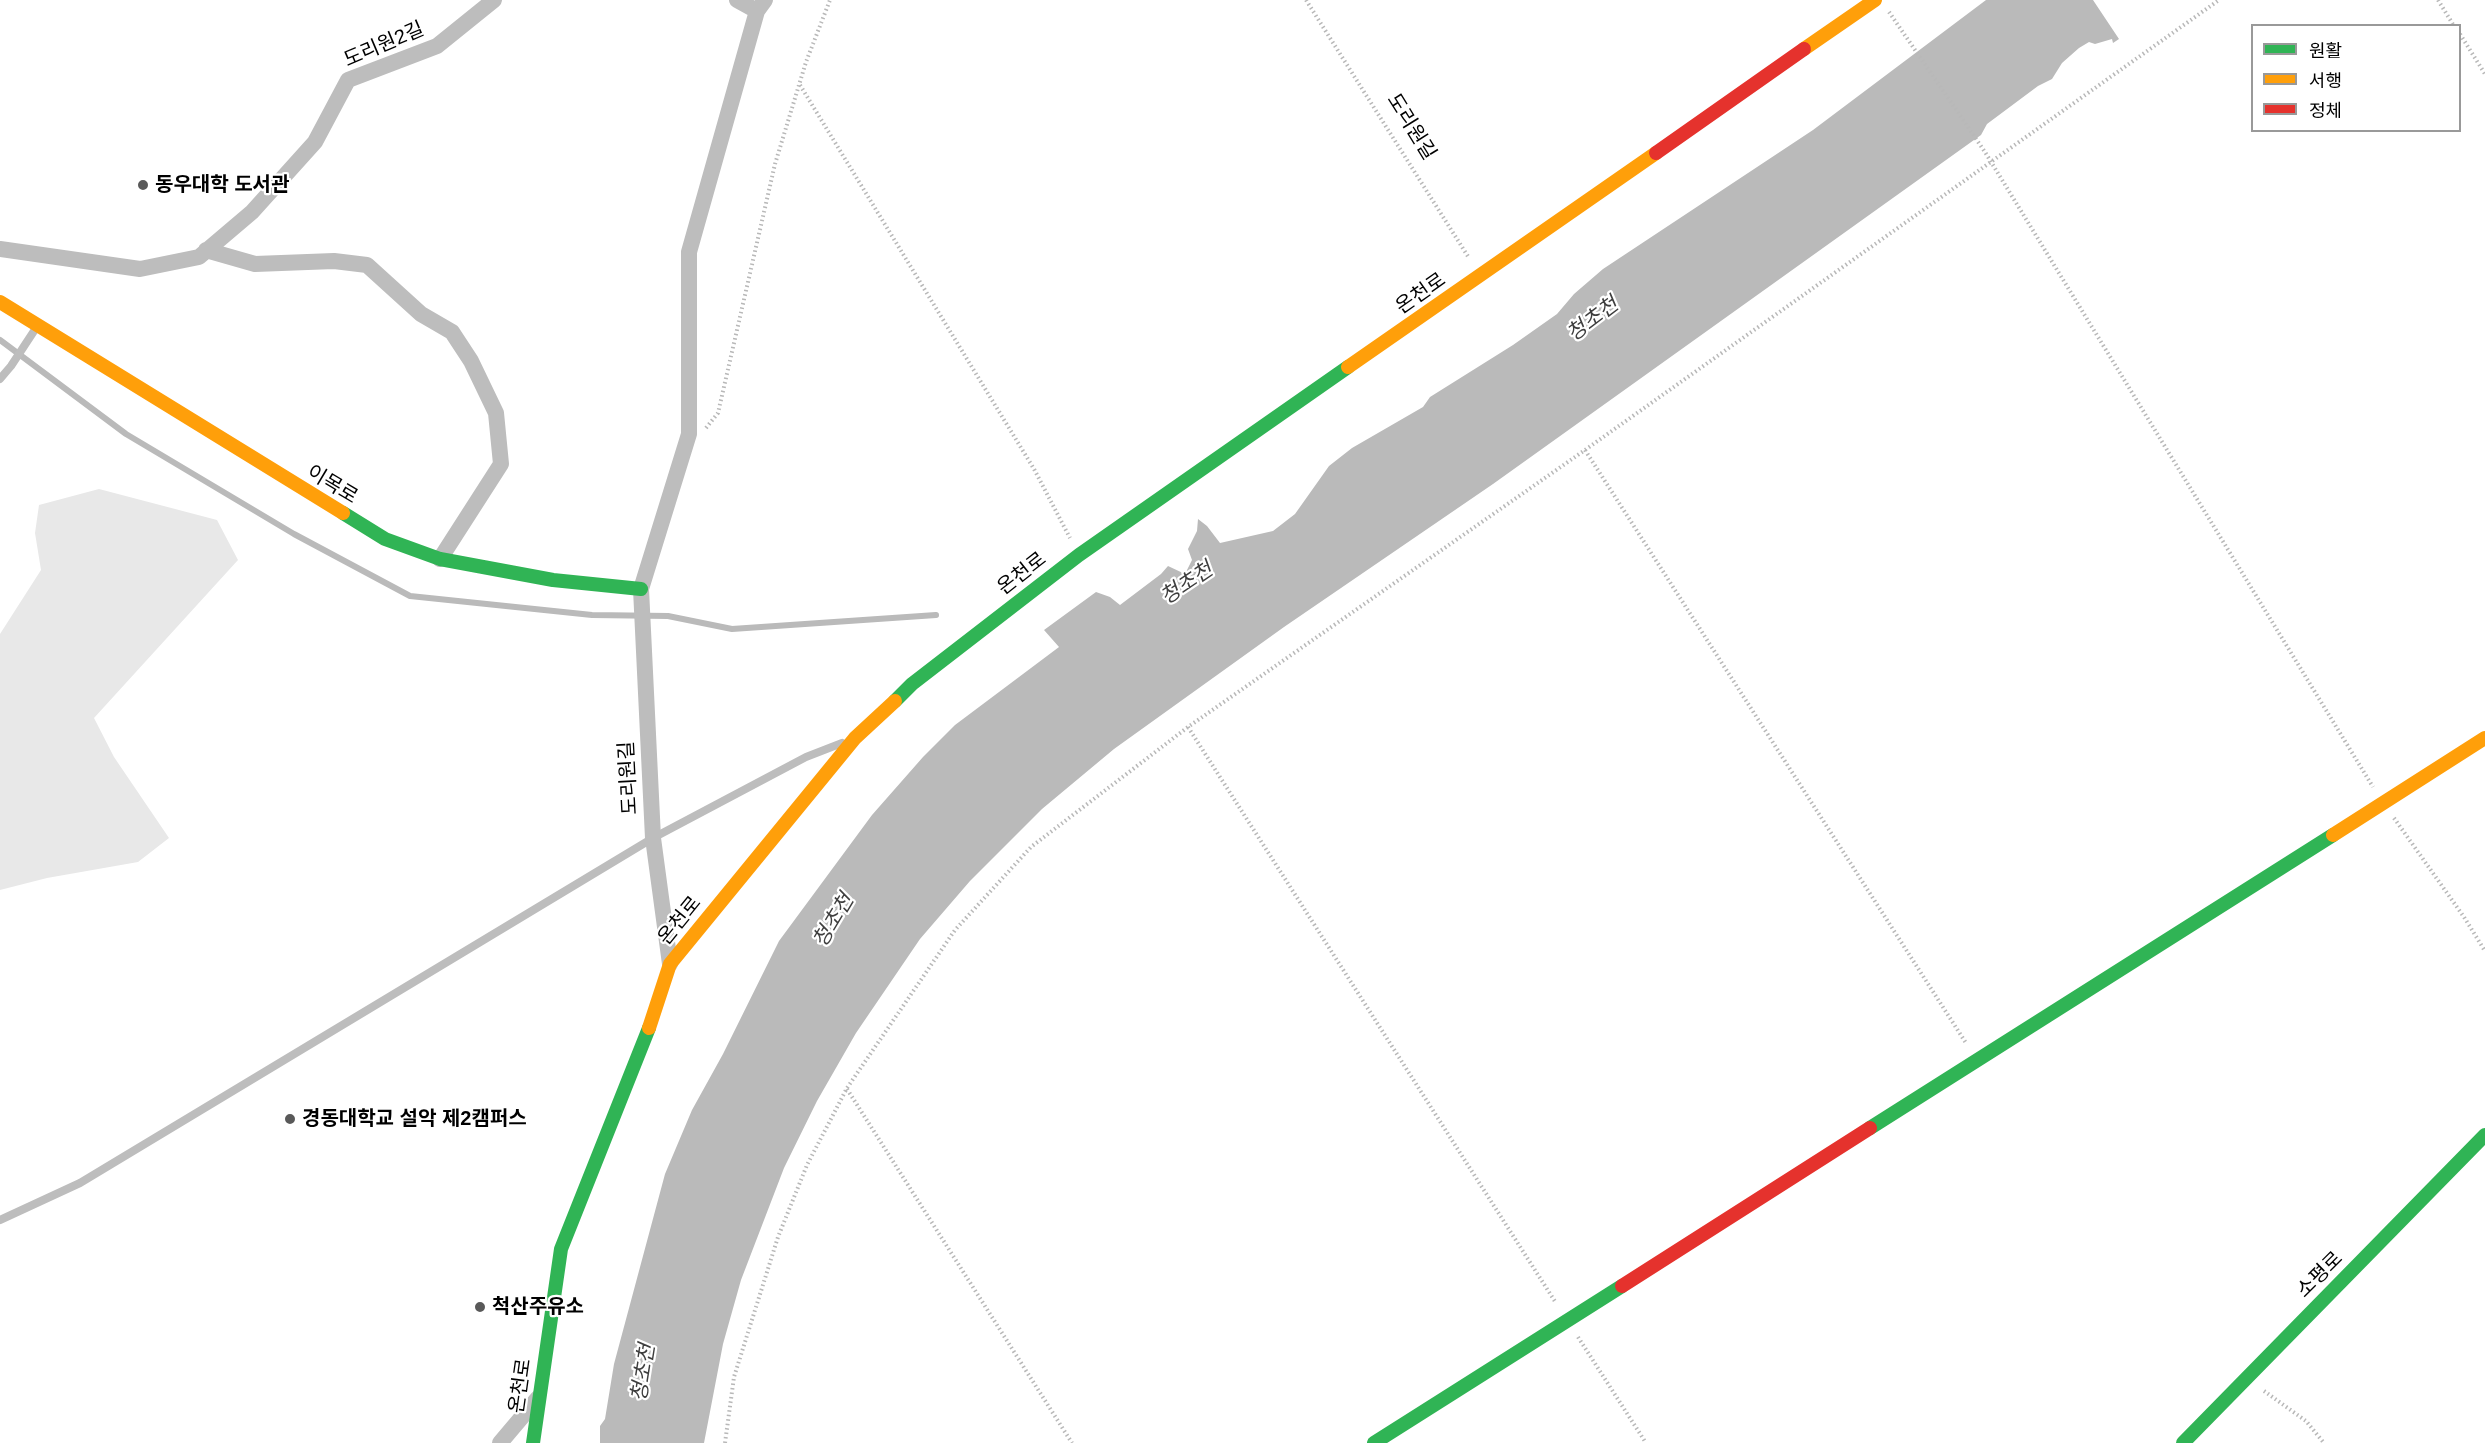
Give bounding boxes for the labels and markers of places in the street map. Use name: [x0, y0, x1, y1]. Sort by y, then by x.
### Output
place label: 동우대학 도서관: [155, 173, 289, 197]
marker: 동우대학 도서관: [136, 178, 150, 192]
place label: 경동대학교 설악 제2캠퍼스: [302, 1107, 527, 1131]
marker: 경동대학교 설악 제2캠퍼스: [283, 1112, 297, 1126]
place label: 척산주유소: [492, 1295, 584, 1319]
marker: 척산주유소: [473, 1300, 487, 1314]

